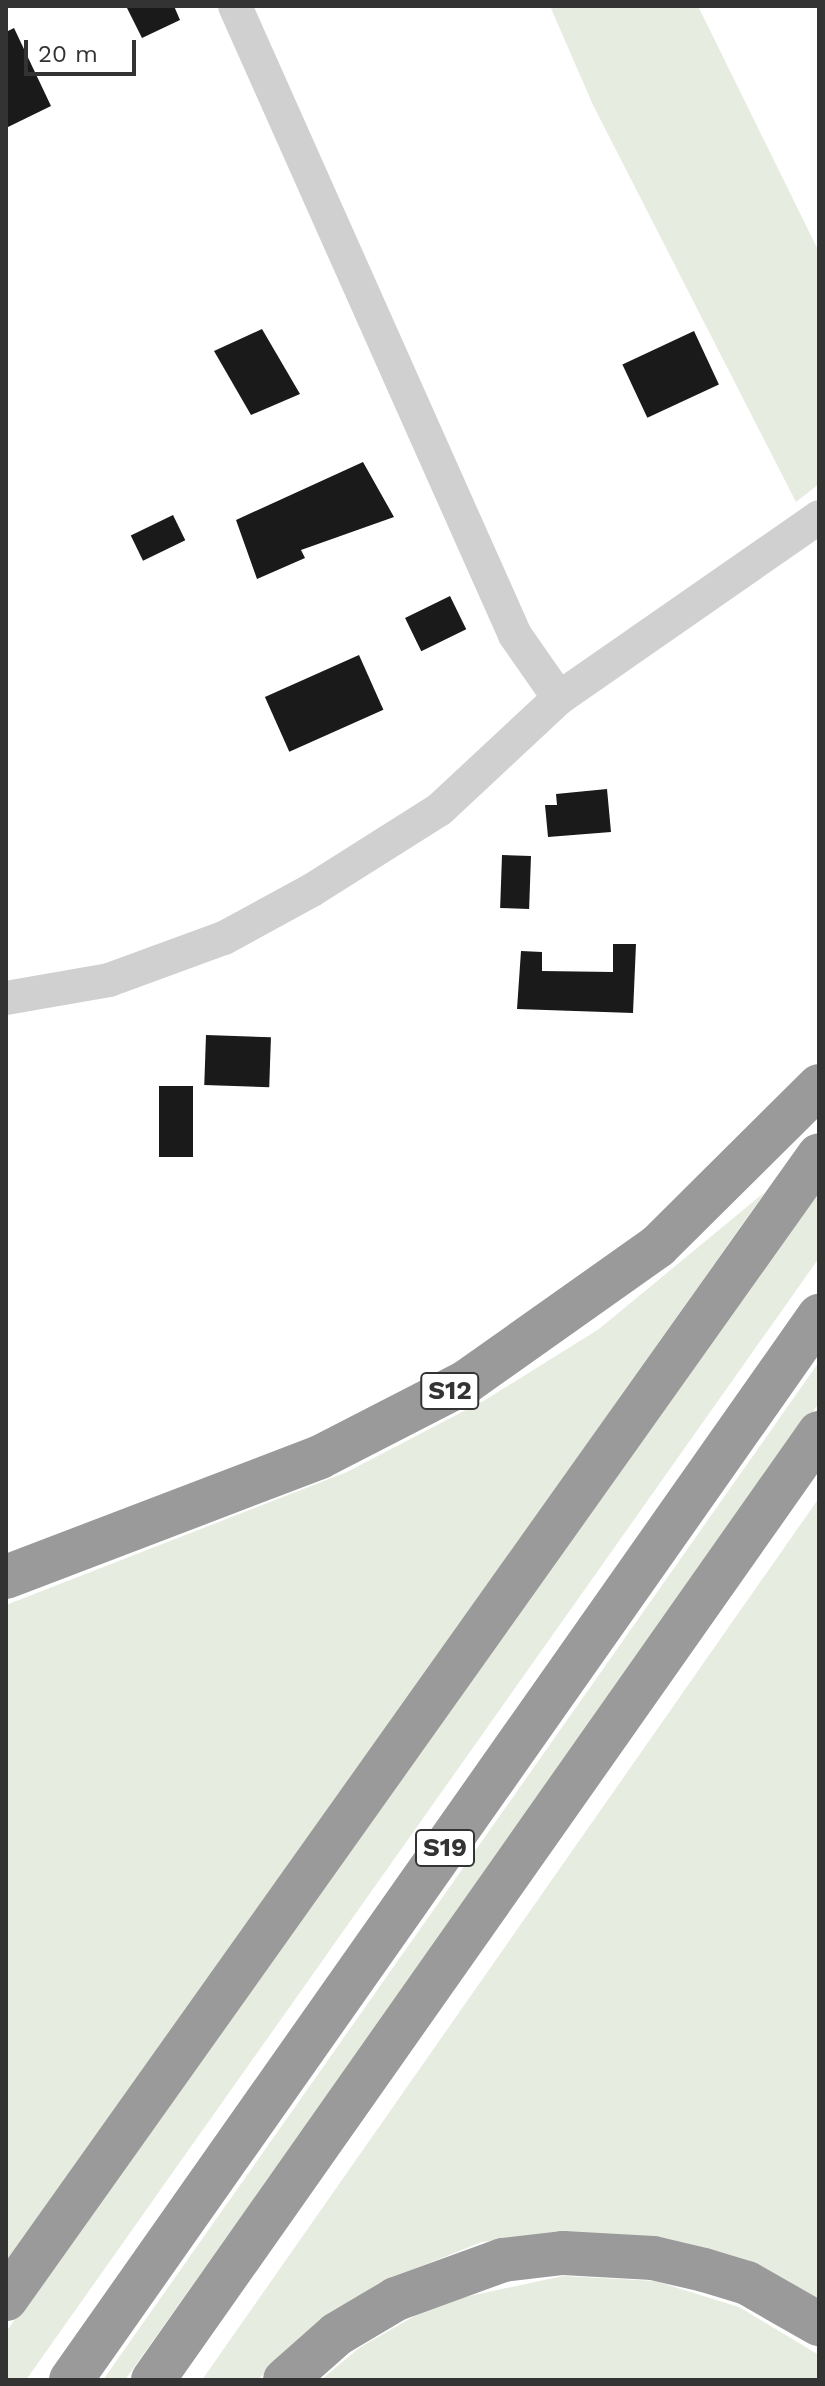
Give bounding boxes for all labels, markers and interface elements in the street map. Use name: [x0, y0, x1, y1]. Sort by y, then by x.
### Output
scale bar: [28, 24, 140, 74]
text: 20 m: [38, 40, 98, 68]
road number: S12: [420, 1369, 480, 1413]
road number: S19: [415, 1826, 475, 1870]

